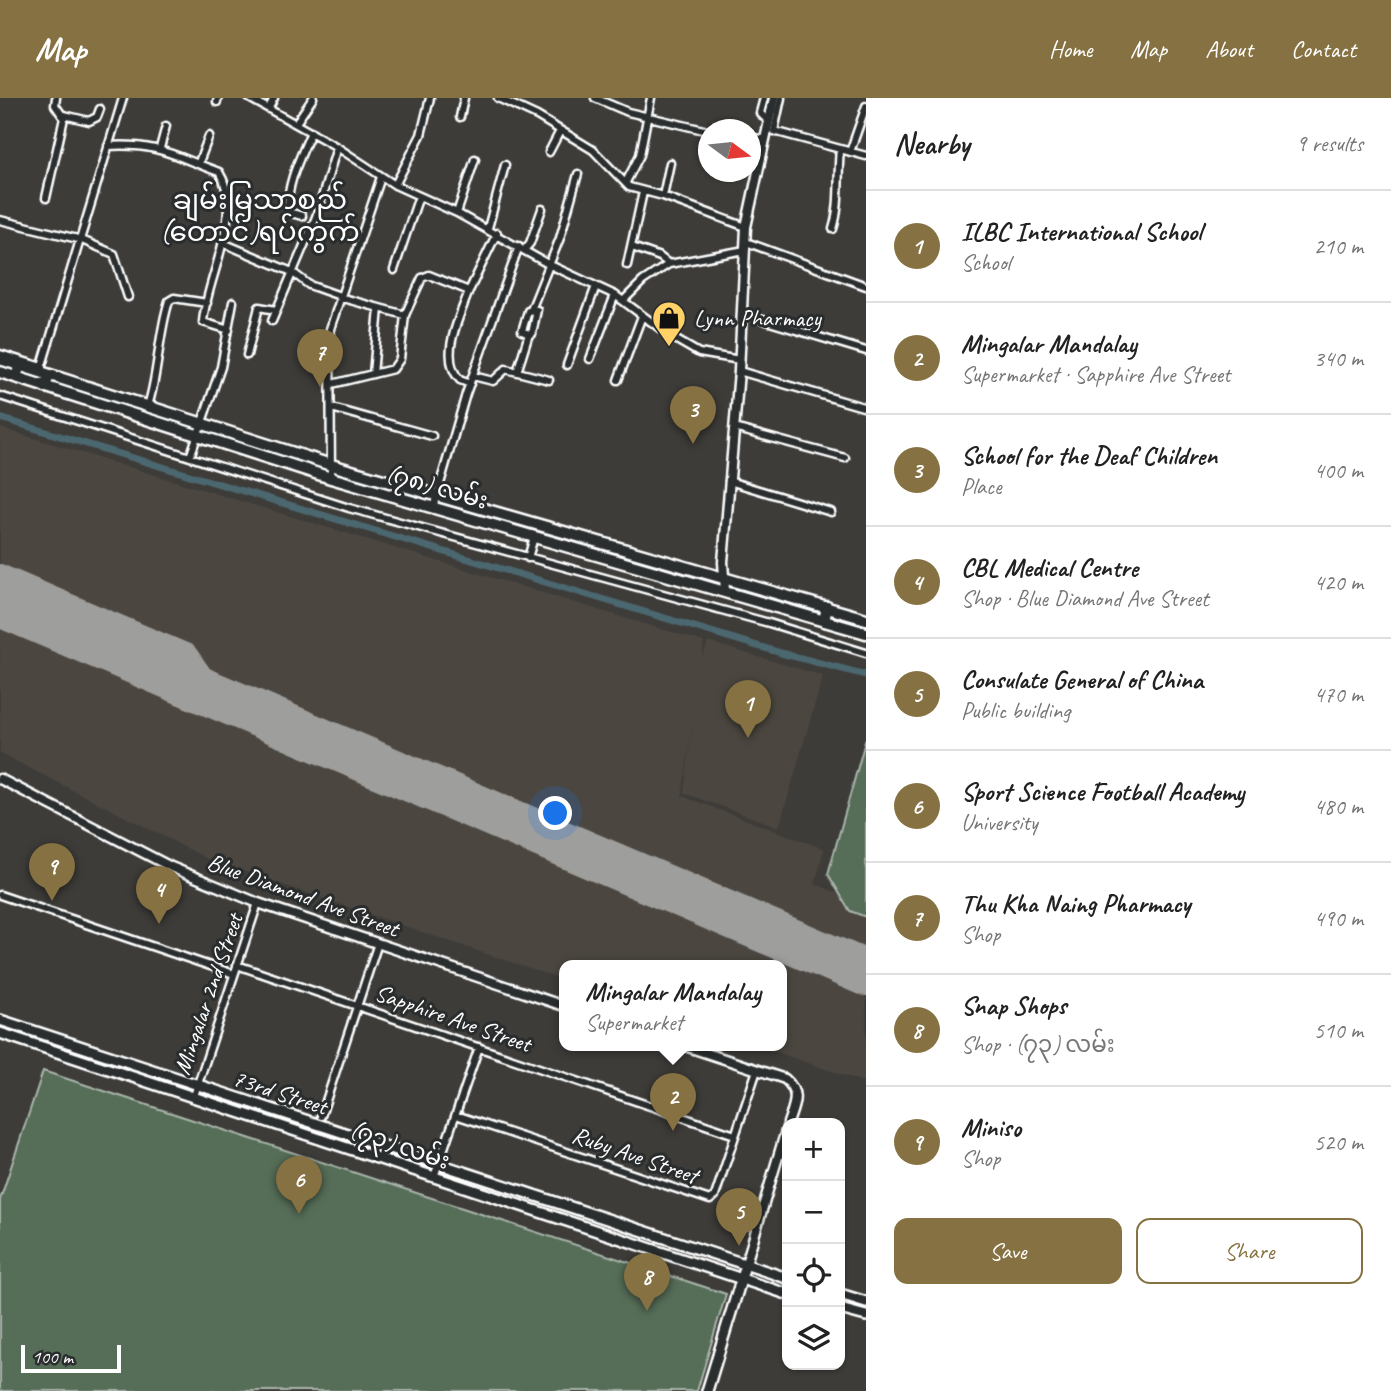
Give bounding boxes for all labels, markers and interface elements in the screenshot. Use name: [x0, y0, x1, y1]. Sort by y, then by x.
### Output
text: Map: [35, 28, 86, 70]
text: Home: [1049, 34, 1092, 64]
text: Map: [1130, 34, 1167, 64]
text: About: [1205, 34, 1253, 64]
text: Contact: [1291, 34, 1356, 64]
north arrow: [698, 119, 761, 182]
text: Nearby: [894, 125, 970, 163]
text: 9 results: [1296, 129, 1363, 158]
district label: ချမ်းမြသာစည် (တောင်)ရပ်ကွက်: [160, 181, 360, 254]
text: ILBC International School: [961, 215, 1202, 248]
text: 1: [912, 232, 922, 261]
text: 210 m: [1314, 232, 1363, 261]
text: School: [961, 248, 1010, 277]
shop icon: Lynn Pharmacy: [650, 299, 688, 348]
place label: Lynn Pharmacy: [694, 303, 823, 333]
text: Mingalar Mandalay: [961, 327, 1137, 360]
pin: 7: [297, 329, 343, 387]
text: 2: [912, 344, 922, 373]
text: 340 m: [1314, 344, 1363, 373]
text: Supermarket · Sapphire Ave Street: [961, 360, 1230, 389]
pin: 3: [670, 386, 716, 444]
text: School for the Deaf Children: [961, 439, 1217, 472]
text: 3: [912, 456, 922, 485]
text: 400 m: [1314, 456, 1363, 485]
street label: (၇၈) လမ်း: [382, 457, 492, 520]
text: Place: [961, 472, 1001, 501]
text: CBL Medical Centre: [961, 551, 1138, 584]
text: 4: [912, 568, 922, 597]
text: 420 m: [1314, 568, 1363, 597]
text: Shop · Blue Diamond Ave Street: [961, 584, 1209, 613]
text: Consulate General of China: [961, 663, 1203, 696]
pin: 1: [725, 680, 771, 738]
text: 5: [912, 680, 922, 709]
text: 470 m: [1314, 680, 1363, 709]
text: Public building: [961, 696, 1070, 725]
text: Sport Science Football Academy: [961, 775, 1244, 808]
text: 6: [912, 792, 922, 821]
text: 480 m: [1314, 792, 1363, 821]
your location: [538, 796, 572, 830]
text: University: [961, 808, 1038, 837]
pin: 9: [29, 843, 75, 901]
street label: Blue Diamond Ave Street: [203, 846, 405, 944]
pin: 4: [136, 866, 182, 924]
text: Thu Kha Naing Pharmacy: [961, 887, 1190, 920]
text: 7: [912, 904, 922, 933]
text: 490 m: [1314, 904, 1363, 933]
street label: Mingalar 2nd Street: [166, 908, 250, 1078]
text: Shop: [961, 920, 1000, 949]
popup: [559, 960, 787, 1051]
text: Mingalar Mandalay: [585, 975, 761, 1008]
street label: Sapphire Ave Street: [371, 977, 537, 1059]
text: Snap Shops: [961, 989, 1066, 1022]
text: Supermarket: [585, 1008, 683, 1037]
text: 8: [912, 1016, 922, 1045]
text: 510 m: [1314, 1016, 1363, 1045]
text: Shop · (၇၃) လမ်း: [961, 1030, 1115, 1059]
street label: 73rd Street: [229, 1063, 333, 1122]
pin: 2: [650, 1073, 696, 1131]
text: Miniso: [961, 1111, 1021, 1144]
street label: (၇၃) လမ်း: [345, 1113, 454, 1180]
map controls: [782, 1118, 845, 1370]
button: +: [782, 1118, 845, 1181]
street label: Ruby Ave Street: [568, 1119, 705, 1192]
text: 9: [912, 1128, 922, 1157]
text: 520 m: [1314, 1128, 1363, 1157]
text: Shop: [961, 1144, 1000, 1173]
pin: 6: [276, 1156, 322, 1214]
button: −: [782, 1181, 845, 1244]
pin: 5: [716, 1188, 762, 1246]
button: Save: [894, 1218, 1122, 1284]
button: Share: [1136, 1218, 1363, 1284]
button: locate: [782, 1244, 845, 1307]
pin: 8: [624, 1253, 670, 1311]
button: layers: [782, 1307, 845, 1370]
scale bar: [21, 1342, 121, 1374]
text: 100 m: [32, 1345, 73, 1369]

